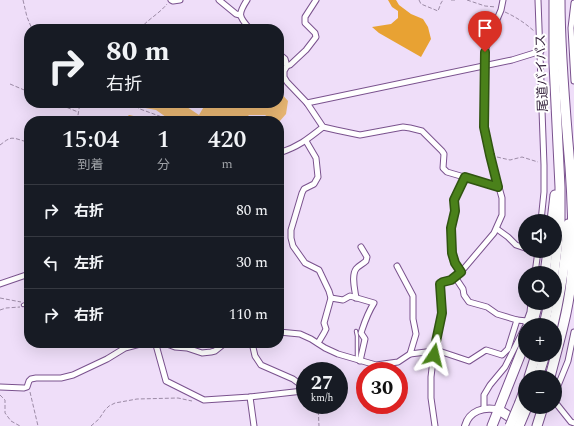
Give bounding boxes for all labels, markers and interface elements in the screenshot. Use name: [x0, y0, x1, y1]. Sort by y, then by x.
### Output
pin: [468, 11, 502, 52]
icon: arrive: [474, 17, 496, 39]
text: 80 m: [106, 30, 170, 73]
street label: 尾道バイパス: [531, 34, 553, 112]
icon: right: [40, 40, 92, 92]
text: 右折: [106, 71, 142, 98]
text: 15:04: [62, 122, 119, 158]
text: 1: [157, 122, 170, 158]
text: 420: [208, 122, 246, 158]
text: m: [221, 154, 233, 174]
text: 到着: [78, 155, 104, 175]
text: 分: [157, 155, 170, 175]
text: 80 m: [236, 199, 268, 222]
icon: right: [40, 200, 62, 222]
text: 右折: [74, 200, 104, 223]
map controls: [518, 214, 562, 414]
button: sound: [518, 214, 562, 258]
text: 30 m: [236, 251, 268, 274]
icon: left: [40, 252, 62, 274]
text: 左折: [74, 252, 104, 275]
button: search: [518, 266, 562, 310]
text: 110 m: [229, 303, 268, 326]
icon: right: [40, 304, 62, 326]
text: 右折: [74, 304, 104, 327]
button: +: [518, 318, 562, 362]
position arrow: [413, 334, 455, 376]
speed limit sign: 30: [356, 362, 408, 414]
text: 27: [311, 368, 333, 398]
button: −: [518, 370, 562, 414]
text: km/h: [311, 390, 333, 406]

